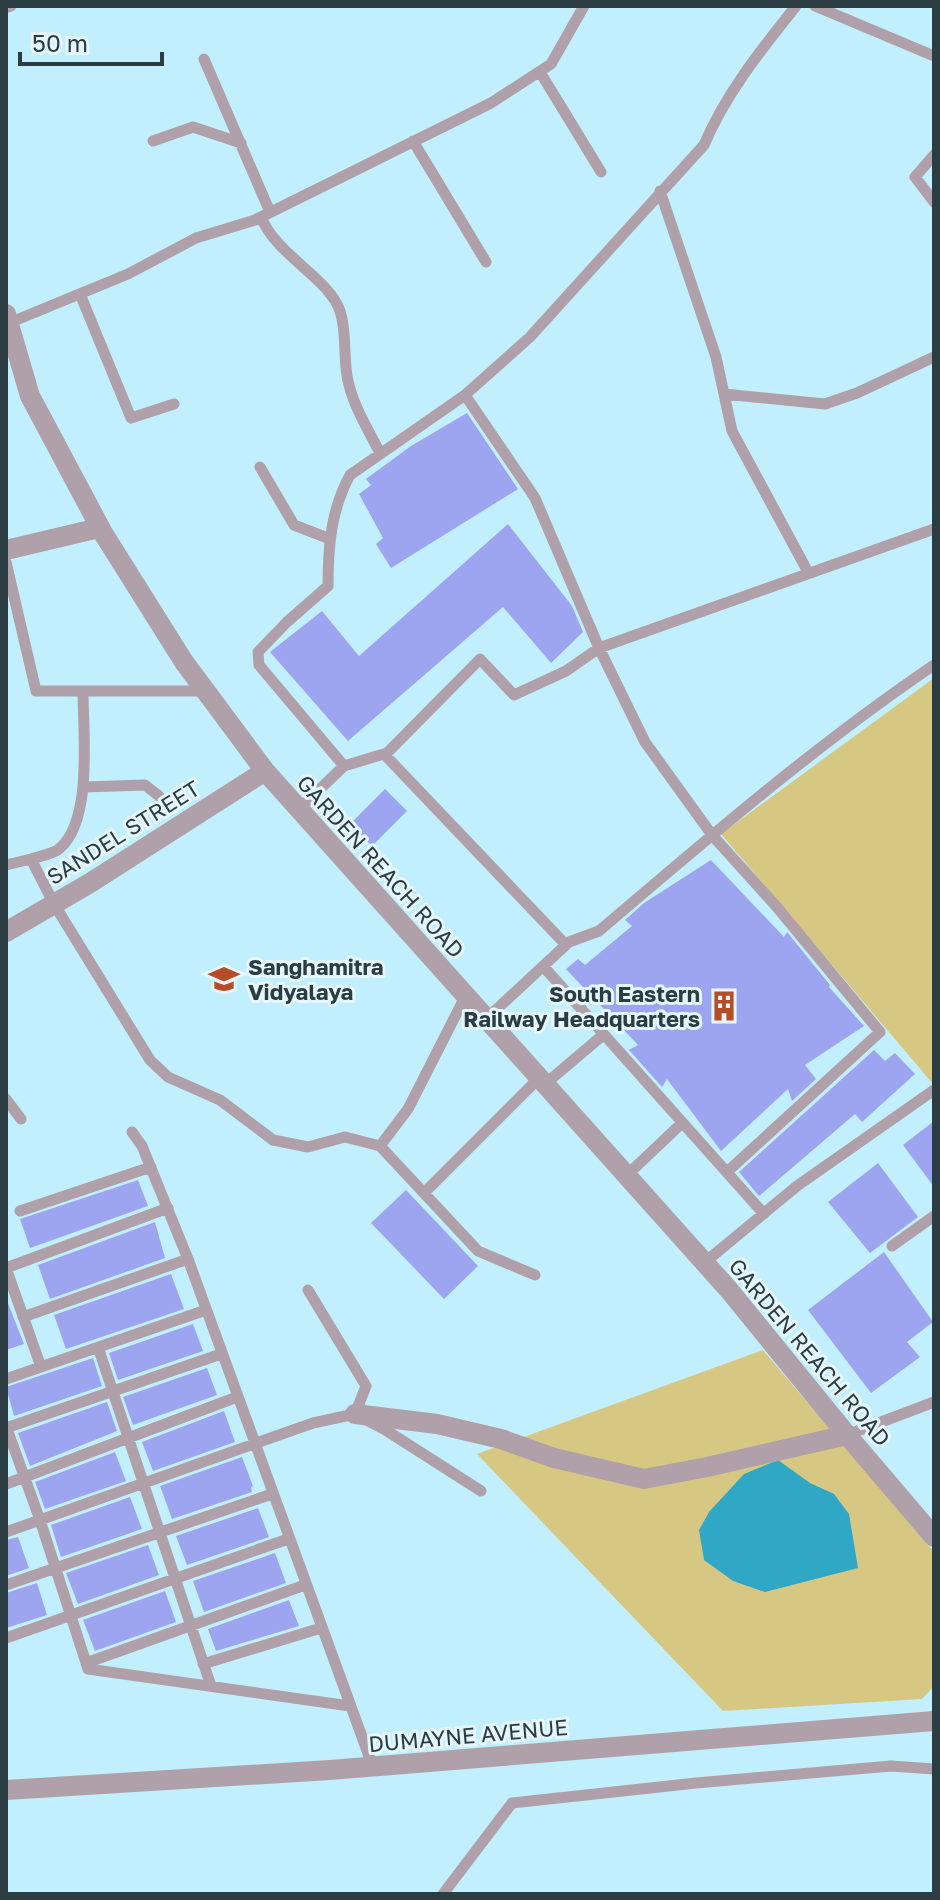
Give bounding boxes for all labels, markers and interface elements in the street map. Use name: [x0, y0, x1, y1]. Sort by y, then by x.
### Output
scale bar: [20, 16, 162, 66]
text: 50 m: [32, 28, 88, 57]
street label: GARDEN REACH ROAD: [292, 769, 470, 963]
street label: SANDEL STREET: [41, 774, 205, 890]
place label: Sanghamitra Vidyalaya: [248, 953, 384, 1005]
school or university icon: Sanghamitra Vidyalaya: [207, 962, 241, 996]
place label: South Eastern Railway Headquarters: [463, 980, 700, 1032]
building icon: South Eastern Railway Headquarters: [707, 989, 741, 1023]
street label: GARDEN REACH ROAD: [724, 1253, 896, 1451]
street label: DUMAYNE AVENUE: [367, 1713, 569, 1757]

